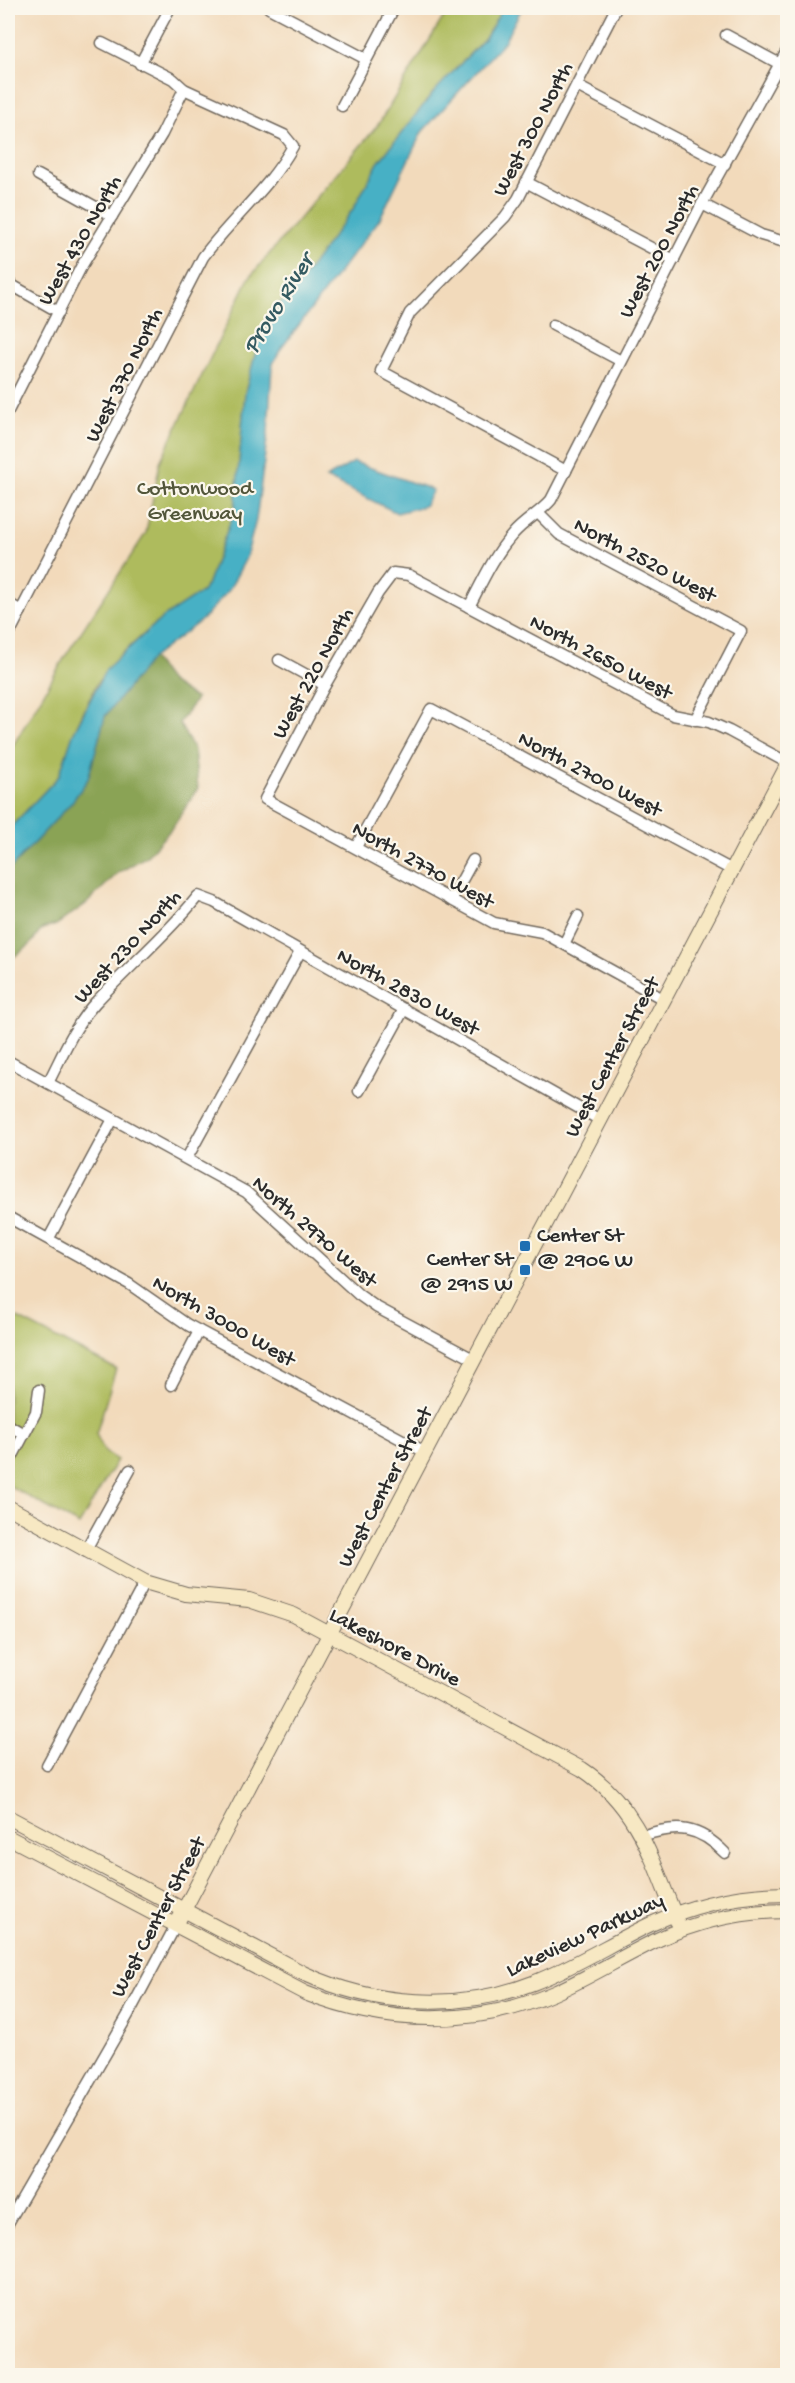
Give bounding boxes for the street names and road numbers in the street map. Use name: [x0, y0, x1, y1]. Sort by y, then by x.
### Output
street label: West 300 North: [488, 58, 581, 201]
street label: West 430 North: [34, 171, 129, 311]
street label: West 200 North: [614, 180, 707, 323]
street label: West 370 North: [81, 304, 171, 447]
street label: North 2520 West: [568, 513, 722, 611]
street label: West 220 North: [268, 604, 361, 744]
street label: North 2650 West: [524, 610, 678, 708]
street label: North 2700 West: [513, 727, 667, 825]
street label: North 2770 West: [347, 817, 499, 917]
street label: West 230 North: [69, 885, 189, 1010]
street label: North 2830 West: [331, 944, 485, 1044]
street label: West Center Street: [560, 971, 668, 1143]
street label: North 2970 West: [245, 1171, 383, 1296]
street label: North 3000 West: [147, 1271, 301, 1375]
street label: West Center Street: [333, 1401, 441, 1573]
street label: Lakeshore Drive: [324, 1603, 465, 1694]
street label: West Center Street: [106, 1831, 214, 2003]
street label: Lakeview Parkway: [502, 1889, 669, 1985]

